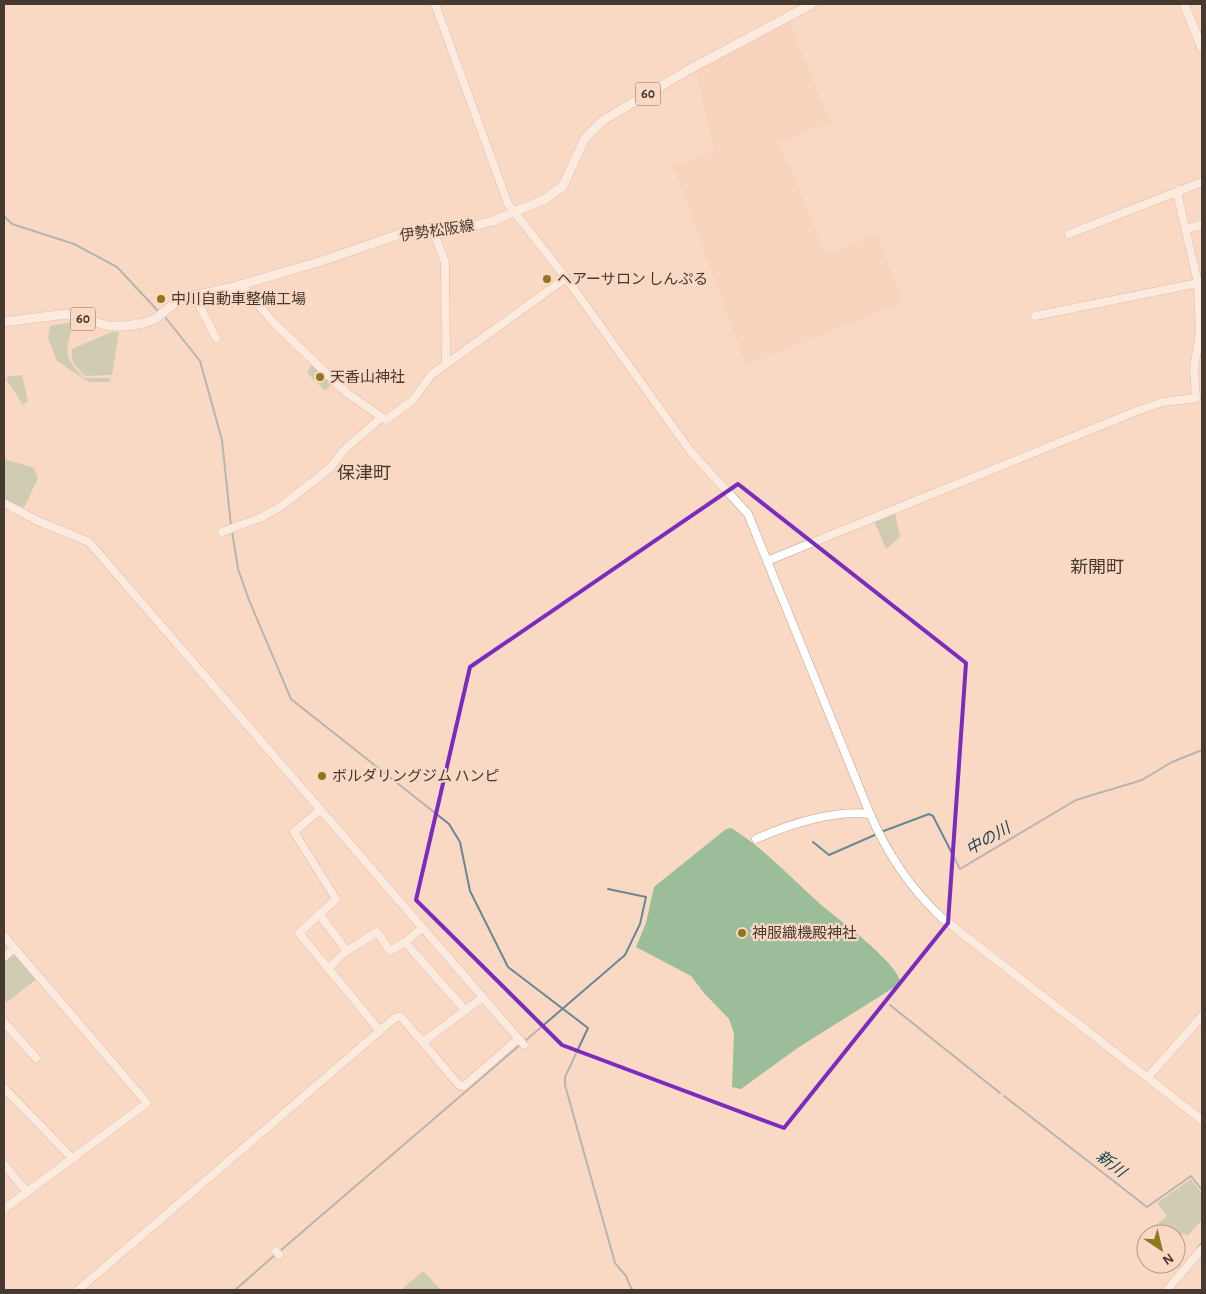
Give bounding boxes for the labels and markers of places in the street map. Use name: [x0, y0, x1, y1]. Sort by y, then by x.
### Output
place label: ヘアーサロン しんぷる: [557, 271, 708, 287]
marker: ヘアーサロン しんぷる: [541, 273, 553, 285]
place label: 中川自動車整備工場: [171, 291, 306, 307]
marker: 中川自動車整備工場: [155, 293, 167, 305]
place label: 天香山神社: [330, 369, 405, 385]
marker: 天香山神社: [314, 371, 326, 383]
place label: ボルダリングジム ハンピ: [332, 768, 499, 784]
marker: ボルダリングジム ハンピ: [316, 770, 328, 782]
place label: 神服織機殿神社: [752, 924, 857, 941]
marker: 神服織機殿神社: [736, 927, 748, 939]

